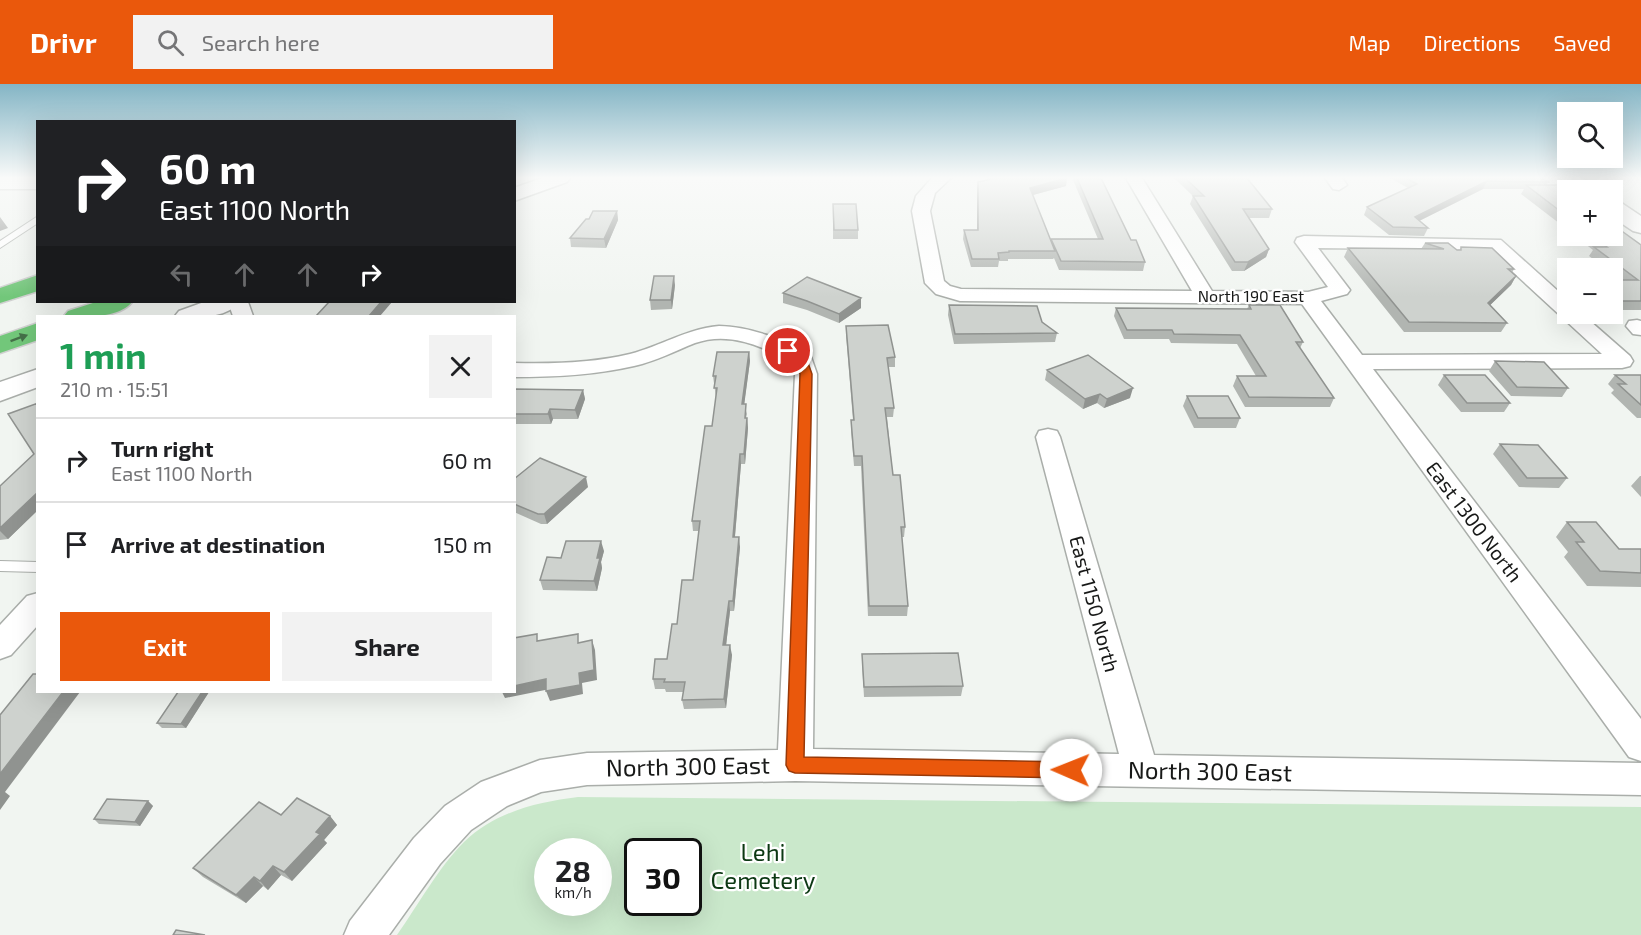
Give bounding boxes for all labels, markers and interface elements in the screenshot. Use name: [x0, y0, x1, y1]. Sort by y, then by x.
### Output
search box: [133, 15, 553, 69]
text: Drivr: [30, 25, 97, 59]
icon: search: [154, 26, 187, 59]
text: Search here: [202, 29, 320, 55]
text: Map: [1348, 30, 1391, 55]
text: Directions: [1424, 30, 1520, 55]
text: Saved: [1553, 30, 1611, 55]
map controls: [1557, 102, 1623, 324]
button: search: [1557, 102, 1623, 168]
text: 60 m: [159, 142, 256, 192]
icon: right: [60, 144, 138, 222]
button: +: [1557, 180, 1623, 246]
text: East 1100 North: [159, 193, 350, 225]
icon: left: [165, 258, 198, 291]
icon: ahead: [228, 258, 261, 291]
icon: ahead: [291, 258, 324, 291]
icon: right: [354, 258, 387, 291]
button: −: [1557, 258, 1623, 324]
street label: North 190 East: [1198, 286, 1304, 305]
pin: [762, 325, 813, 376]
one-way arrow: [10, 333, 28, 342]
text: 1 min: [60, 333, 147, 376]
icon: arrive: [771, 334, 804, 367]
button: close: [429, 335, 492, 398]
text: 210 m · 15:51: [60, 377, 169, 401]
text: Turn right: [111, 435, 213, 461]
icon: right: [60, 444, 93, 477]
text: 60 m: [442, 447, 492, 473]
street label: East 1300 North: [1422, 456, 1528, 586]
text: East 1100 North: [111, 461, 253, 485]
icon: arrive: [60, 528, 93, 561]
text: Arrive at destination: [111, 531, 325, 557]
text: 150 m: [434, 531, 492, 557]
street label: East 1150 North: [1065, 533, 1125, 675]
button: Exit: [60, 612, 270, 681]
button: Share: [282, 612, 492, 681]
position arrow: [1039, 738, 1103, 802]
street label: North 300 East: [606, 750, 770, 781]
street label: North 300 East: [1128, 755, 1292, 786]
park label: Lehi Cemetery: [711, 837, 816, 894]
speed limit sign: 30: [624, 838, 702, 916]
text: 28: [555, 852, 591, 888]
text: km/h: [554, 883, 592, 901]

